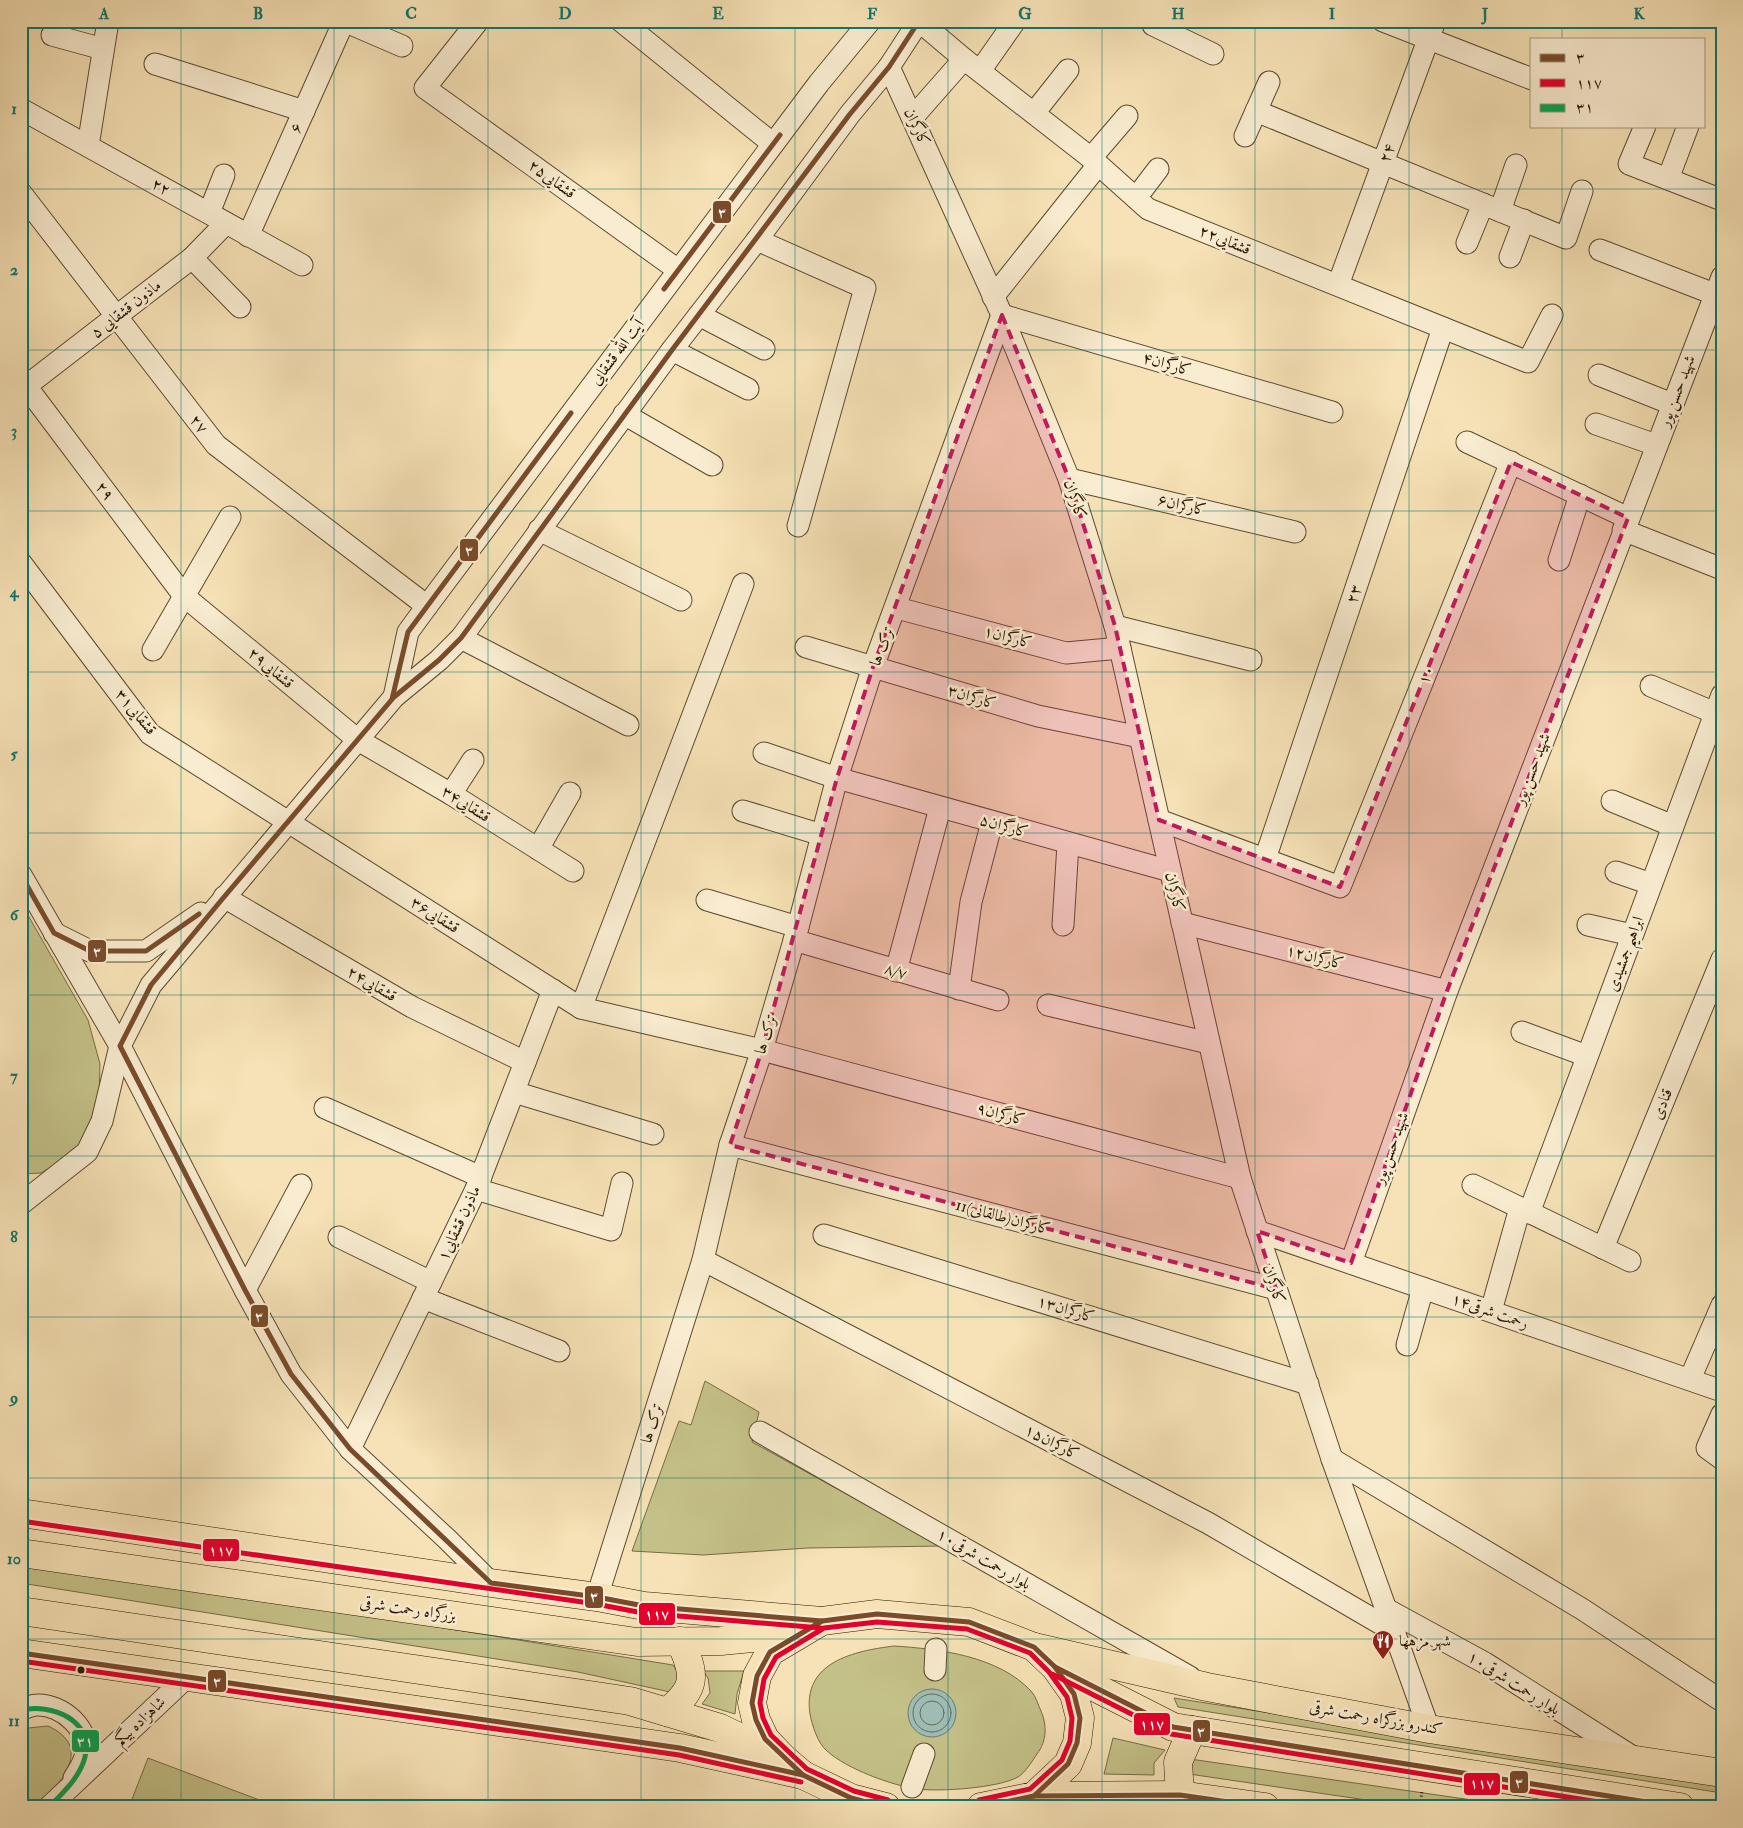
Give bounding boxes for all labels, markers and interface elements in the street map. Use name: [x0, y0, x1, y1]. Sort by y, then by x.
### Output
text: A: [98, 4, 110, 24]
text: B: [253, 4, 263, 24]
text: C: [405, 4, 417, 24]
text: D: [558, 4, 572, 24]
text: E: [712, 4, 724, 24]
text: F: [867, 4, 877, 24]
text: G: [1018, 4, 1032, 24]
text: H: [1171, 4, 1185, 24]
text: I: [1329, 4, 1336, 24]
text: J: [1481, 4, 1489, 25]
text: K: [1633, 4, 1645, 24]
legend: [1530, 38, 1706, 128]
text: ۳: [1576, 48, 1585, 67]
text: ۱۱۷: [1576, 74, 1602, 93]
text: ۳۱: [1576, 98, 1594, 117]
text: 1: [11, 99, 17, 119]
street label: کارگران: [899, 104, 935, 149]
street label: ۶: [285, 120, 307, 136]
street label: ۲۴: [1374, 141, 1400, 165]
street label: قشقایی۲۵: [524, 155, 580, 203]
street label: ۲۲: [148, 174, 174, 200]
line badge: ۳: [712, 200, 732, 224]
text: ۳: [718, 204, 726, 221]
street label: ۲۲قشقایی: [1196, 221, 1254, 259]
text: 2: [10, 260, 18, 280]
street label: ماذون قشقایی ۵: [87, 275, 165, 343]
street label: آیت الله قشقایی: [583, 312, 649, 389]
street label: کارگران۴: [1140, 347, 1194, 380]
street label: شهید حسن پور: [1653, 352, 1701, 432]
street label: ۲۷: [185, 410, 213, 438]
text: 3: [11, 421, 17, 441]
street label: کارگران: [1059, 476, 1092, 521]
street label: ۲۹: [91, 478, 119, 504]
street label: ۶کارگران: [1156, 489, 1209, 520]
line badge: ۳: [459, 538, 479, 562]
text: ۳: [465, 542, 473, 559]
text: 4: [9, 582, 20, 602]
street label: ۲۳: [1342, 582, 1366, 606]
street label: ۱کارگران: [981, 620, 1035, 653]
street label: ترک ها: [865, 623, 899, 669]
street label: قشقایی۲۹: [244, 643, 298, 693]
street label: ۱۰: [1413, 663, 1439, 687]
street label: کارگران۳: [945, 679, 999, 714]
street label: ۳۱قشقایی: [111, 685, 161, 739]
street label: شهید حسن پور: [1508, 730, 1556, 810]
text: 5: [10, 744, 18, 764]
street label: قشقایی۳۴: [438, 781, 494, 827]
street label: کارگران۵: [977, 809, 1031, 842]
street label: کارگران: [1161, 870, 1190, 914]
street label: قشقایی۳۶: [407, 892, 463, 938]
text: 6: [10, 905, 20, 925]
street label: ابراهیم جمشیدی: [1602, 914, 1653, 996]
line badge: ۳: [87, 939, 107, 963]
street label: ۱۲کارگران: [1284, 939, 1346, 974]
text: ۳: [93, 943, 101, 960]
street label: ۸/۷: [882, 958, 910, 984]
street label: قشقایی۲۴: [344, 962, 400, 1006]
street label: ترک ها: [750, 1011, 782, 1056]
text: 7: [10, 1066, 18, 1086]
street label: قنادی: [1647, 1086, 1677, 1122]
street label: کارگران۹: [974, 1097, 1028, 1130]
street label: شهید حسن پور: [1368, 1109, 1414, 1189]
street label: ماذون قشقایی۱: [433, 1182, 485, 1264]
street label: 11کارگران(طالقانی): [953, 1194, 1053, 1239]
text: 8: [10, 1227, 18, 1247]
street label: کارگران: [1258, 1261, 1291, 1306]
street label: ۱۴رحمت شرقی: [1449, 1289, 1531, 1333]
street label: کارگران۱۳: [1035, 1290, 1097, 1327]
line badge: ۳: [250, 1304, 269, 1328]
text: ۳: [255, 1308, 263, 1325]
text: 9: [8, 1388, 18, 1408]
street label: ترک ها: [636, 1400, 668, 1445]
street label: ۱۵کارگران: [1021, 1419, 1083, 1464]
street label: ۱۰بلوار رحمت شرقی: [933, 1524, 1035, 1594]
line badge: ۱۱۷: [202, 1538, 240, 1562]
text: ۱۱۷: [209, 1542, 233, 1559]
text: 10: [7, 1549, 21, 1569]
line badge: ۳: [584, 1585, 604, 1609]
text: ۳: [590, 1588, 598, 1605]
street label: بزرگراه رحمت شرقی: [359, 1591, 458, 1626]
line badge: ۱۱۷: [638, 1602, 676, 1626]
text: ۱۱۷: [645, 1606, 669, 1623]
restaurant icon: شهر مزهها: [1371, 1629, 1395, 1660]
place label: شهر مزهها: [1399, 1631, 1451, 1652]
street label: بلوار رحمت شرقی۱۰: [1464, 1647, 1564, 1719]
unlabelled marker: [76, 1665, 86, 1675]
line badge: ۳: [207, 1669, 227, 1693]
text: ۳: [213, 1673, 221, 1690]
street label: شاهزاده بیگم: [109, 1691, 173, 1754]
street label: کندرو بزرگراه رحمت شرقی: [1308, 1695, 1444, 1740]
text: 11: [8, 1711, 20, 1731]
line badge: ۱۱۷: [1133, 1712, 1171, 1736]
text: ۱۱۷: [1140, 1716, 1164, 1733]
line badge: ۳: [1192, 1719, 1211, 1743]
text: ۳: [1197, 1723, 1205, 1740]
line badge: ۳۱: [71, 1729, 100, 1753]
text: ۳۱: [77, 1733, 93, 1750]
line badge: ۳: [1509, 1770, 1529, 1794]
line badge: ۱۱۷: [1463, 1772, 1501, 1796]
text: ۳: [1515, 1774, 1523, 1791]
text: ۱۱۷: [1470, 1775, 1494, 1792]

